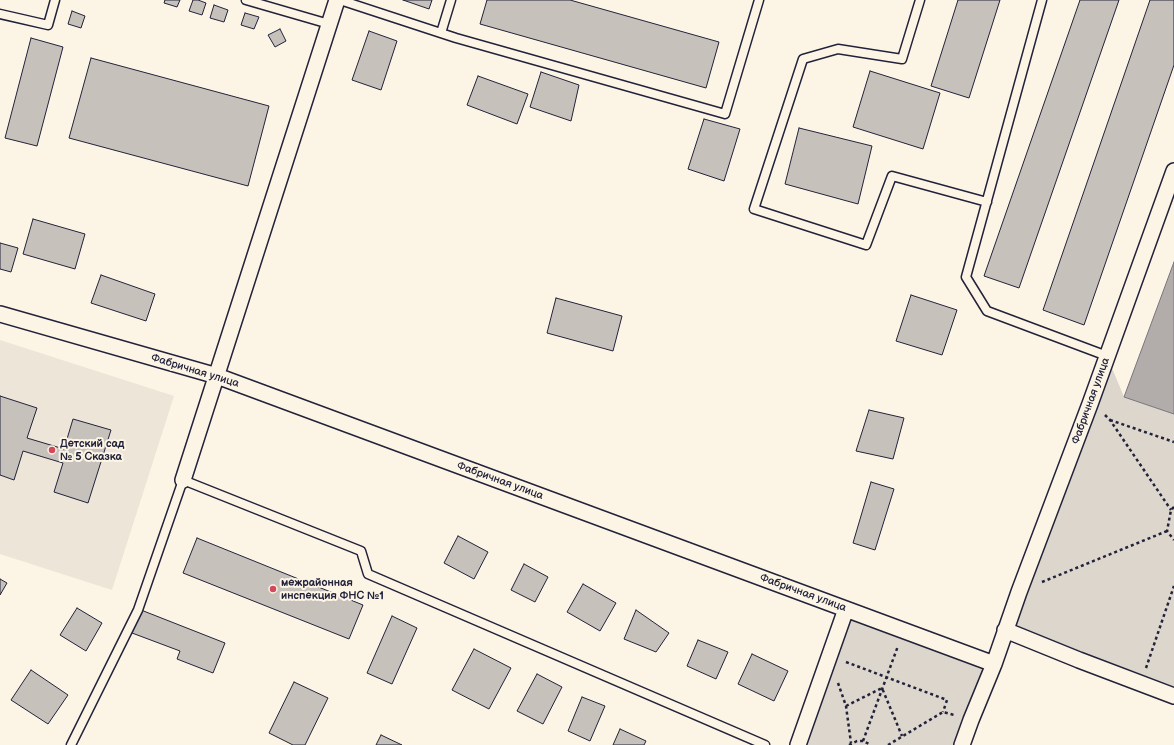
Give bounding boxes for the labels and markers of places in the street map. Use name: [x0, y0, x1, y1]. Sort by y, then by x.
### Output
place label: Детский сад № 5 Сказка: [60, 437, 124, 463]
marker: Детский сад № 5 Сказка: [47, 445, 57, 455]
place label: межрайонная инспекция ФНС №1: [281, 576, 384, 602]
marker: межрайонная инспекция ФНС №1: [268, 584, 278, 594]

